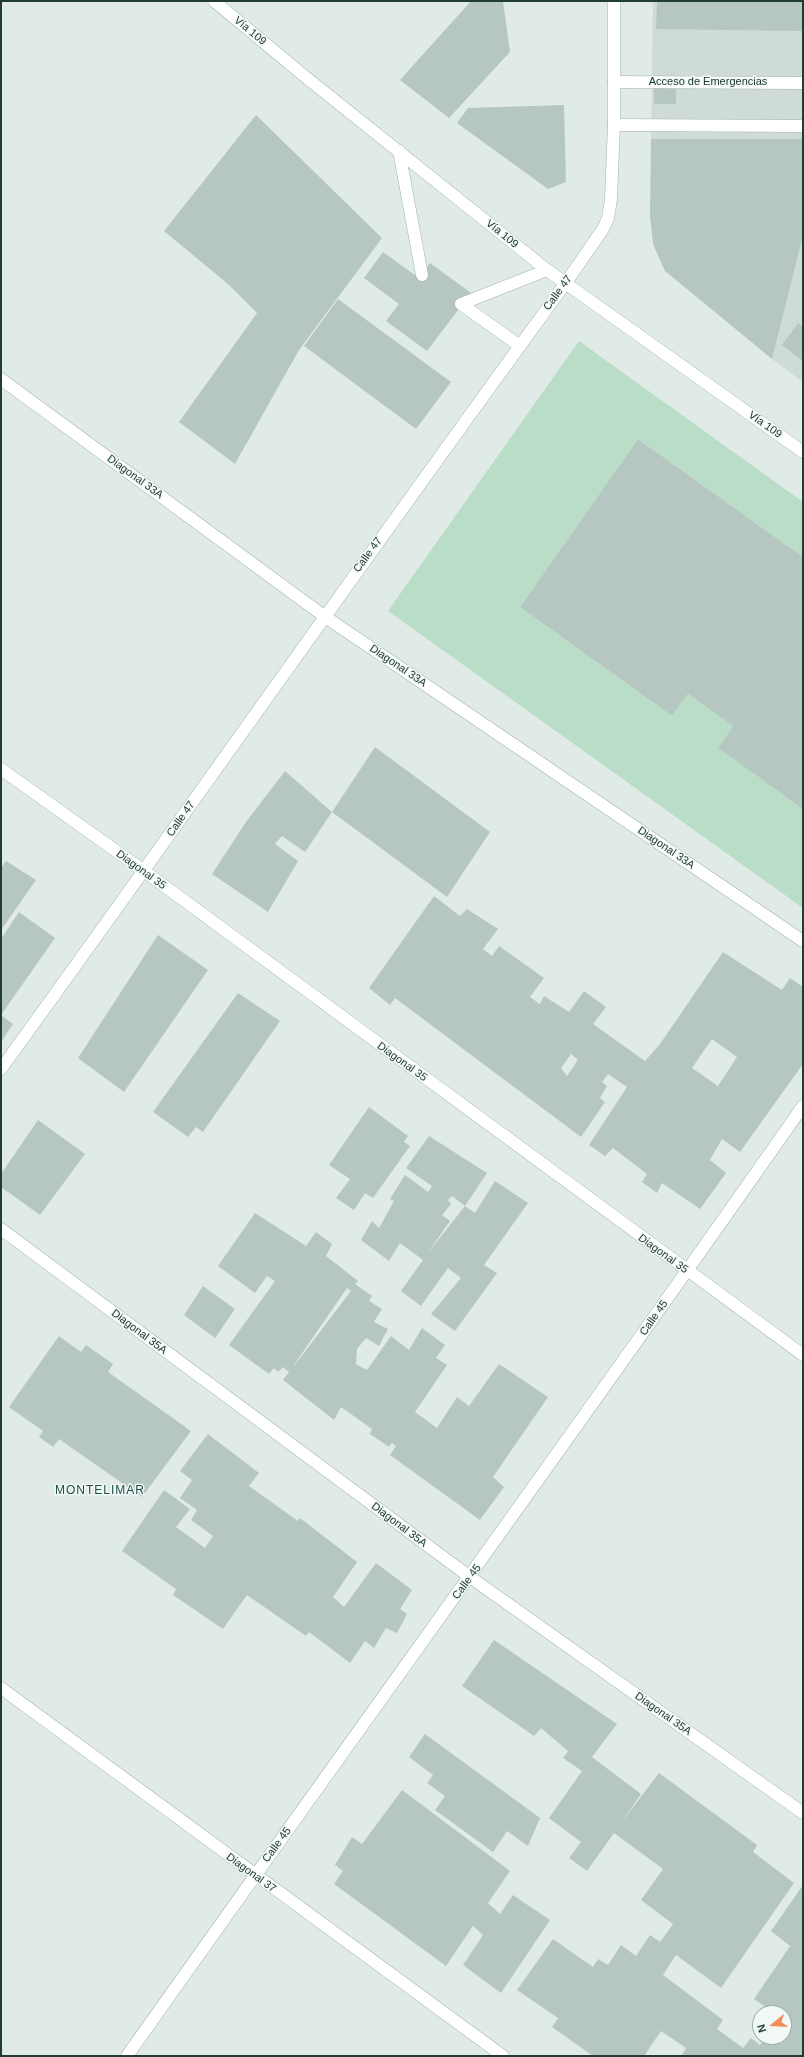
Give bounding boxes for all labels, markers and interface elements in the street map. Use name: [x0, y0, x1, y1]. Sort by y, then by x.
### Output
street label: Vía 109: [231, 14, 269, 48]
street label: Acceso de Emergencias: [649, 75, 767, 89]
street label: Vía 109: [483, 217, 521, 251]
street label: Calle 47: [541, 273, 575, 313]
street label: Vía 109: [746, 409, 784, 441]
street label: Diagonal 33A: [104, 452, 166, 502]
street label: Calle 47: [351, 535, 385, 575]
street label: Diagonal 33A: [367, 642, 429, 690]
street label: Calle 47: [164, 799, 198, 839]
street label: Diagonal 33A: [635, 824, 697, 872]
street label: Diagonal 35: [113, 847, 169, 893]
street label: Diagonal 35: [374, 1039, 430, 1085]
street label: Diagonal 35: [635, 1231, 691, 1277]
street label: Calle 45: [637, 1298, 671, 1338]
street label: Diagonal 35A: [109, 1307, 169, 1357]
district label: MONTELIMAR: [55, 1484, 145, 1498]
street label: Diagonal 35A: [369, 1500, 429, 1550]
street label: Calle 45: [450, 1562, 484, 1602]
street label: Diagonal 35A: [632, 1690, 694, 1738]
street label: Calle 45: [260, 1825, 294, 1865]
street label: Diagonal 37: [223, 1850, 279, 1896]
north arrow: [752, 2005, 792, 2045]
text: N: [755, 2023, 768, 2034]

